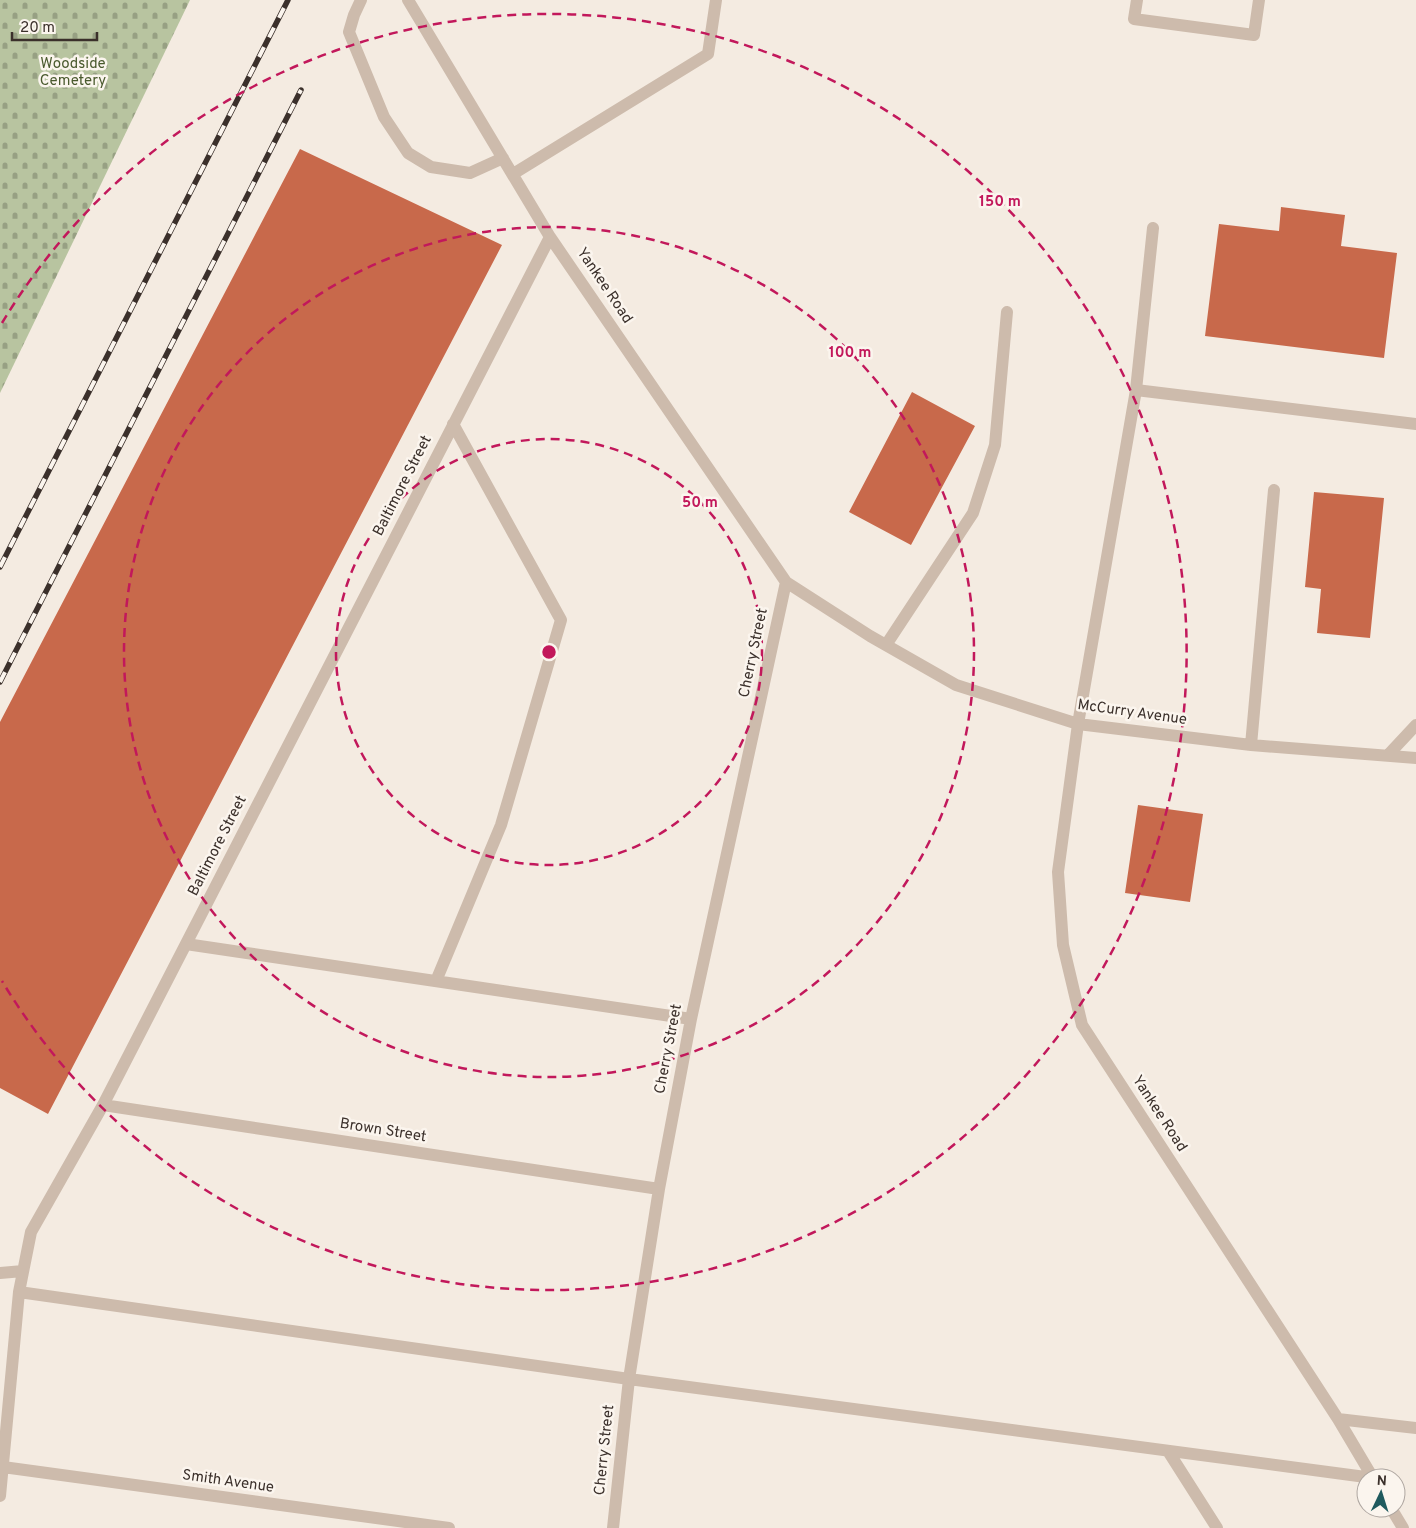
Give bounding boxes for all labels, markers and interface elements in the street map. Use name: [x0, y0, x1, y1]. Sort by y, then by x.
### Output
scale bar: [12, 10, 98, 42]
text: 20 m: [20, 19, 55, 38]
park label: Woodside Cemetery: [40, 55, 106, 91]
text: 150 m: [979, 193, 1021, 212]
street label: Yankee Road: [572, 245, 636, 327]
text: 100 m: [829, 344, 871, 363]
street label: Baltimore Street: [369, 432, 437, 540]
text: 50 m: [682, 494, 718, 513]
street label: Cherry Street: [735, 606, 773, 700]
centre of rings: [540, 643, 558, 661]
street label: McCurry Avenue: [1076, 696, 1188, 730]
street label: Baltimore Street: [184, 792, 252, 900]
street label: Cherry Street: [651, 1002, 687, 1096]
street label: Yankee Road: [1127, 1072, 1191, 1156]
street label: Brown Street: [338, 1115, 428, 1147]
street label: Cherry Street: [591, 1404, 619, 1496]
street label: Smith Avenue: [181, 1466, 275, 1498]
north arrow: [1356, 1468, 1406, 1518]
text: N: [1376, 1473, 1387, 1490]

